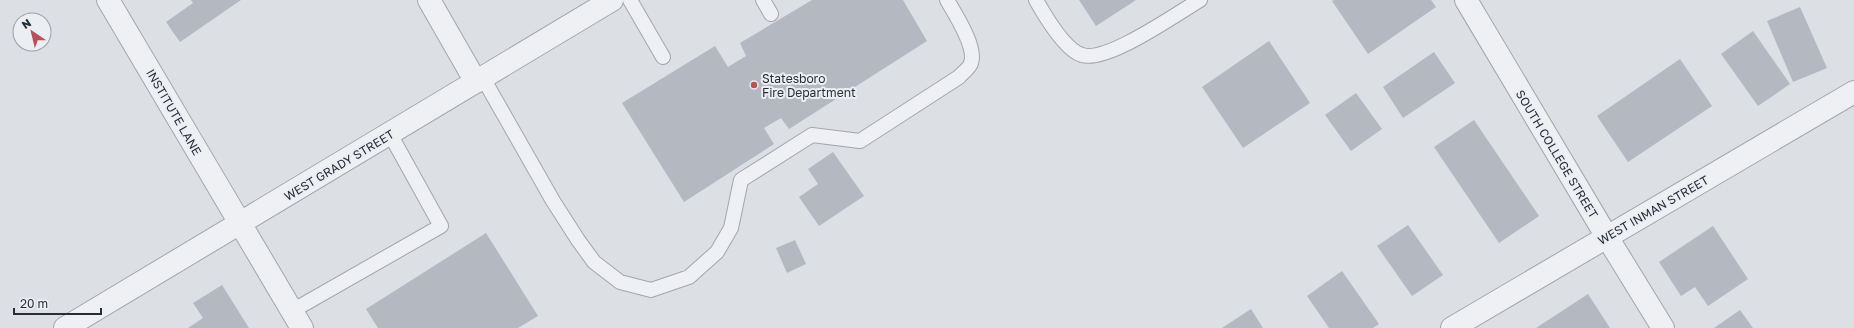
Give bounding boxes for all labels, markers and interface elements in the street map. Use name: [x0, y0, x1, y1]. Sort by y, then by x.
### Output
north arrow: [12, 12, 52, 52]
text: N: [19, 16, 33, 31]
street label: INSTITUTE LANE: [143, 66, 205, 158]
place label: Statesboro Fire Department: [762, 71, 856, 100]
marker: Statesboro Fire Department: [749, 80, 759, 90]
street label: SOUTH COLLEGE STREET: [1513, 87, 1602, 221]
street label: WEST GRADY STREET: [281, 126, 397, 204]
street label: WEST INMAN STREET: [1595, 172, 1712, 248]
scale bar: [14, 290, 101, 316]
text: 20 m: [20, 296, 48, 311]

